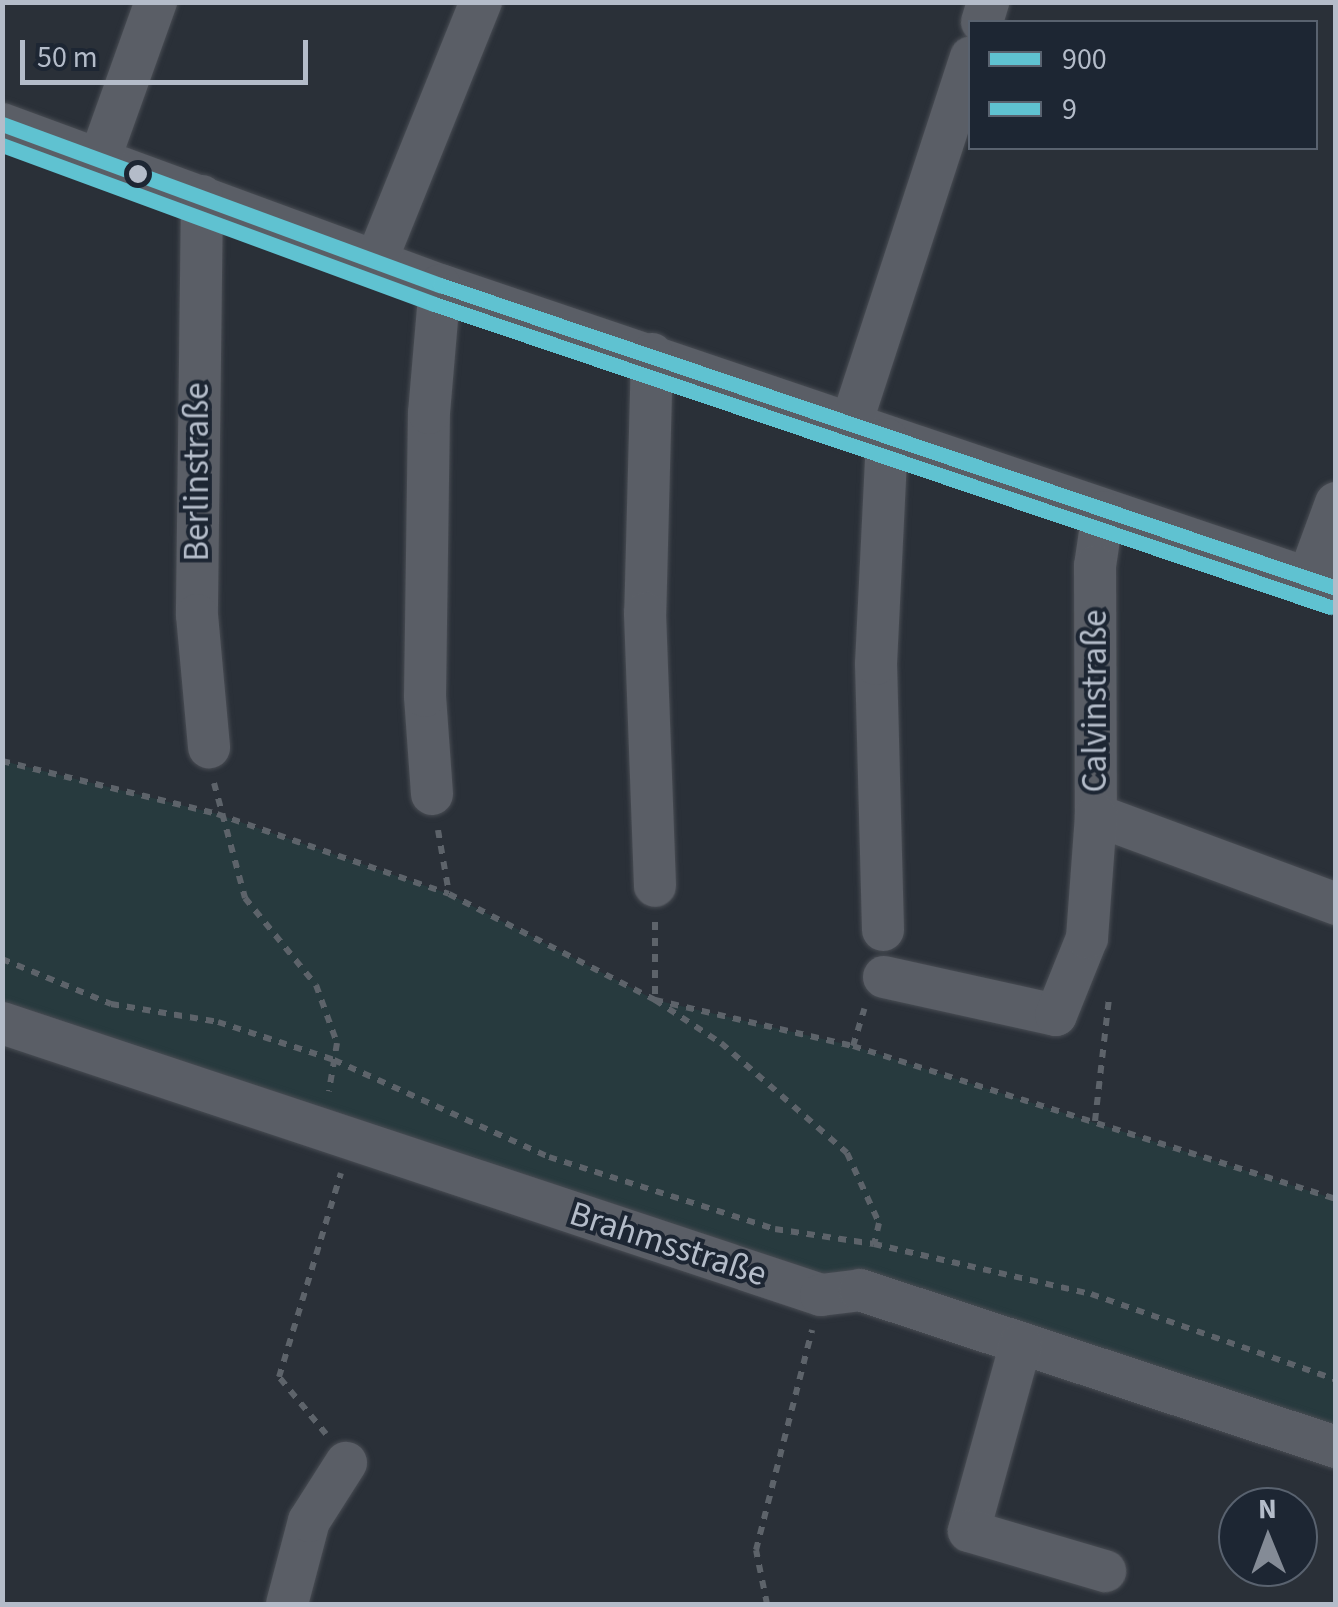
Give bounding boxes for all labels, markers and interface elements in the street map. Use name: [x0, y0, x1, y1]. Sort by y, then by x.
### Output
scale bar: [25, 20, 312, 82]
legend: [968, 20, 1318, 150]
text: 50 m: [37, 36, 98, 79]
text: 900: [1062, 38, 1107, 81]
text: 9: [1062, 88, 1077, 131]
unlabelled marker: [128, 164, 148, 184]
street label: Berlinstraße: [176, 382, 218, 562]
street label: Calvinstraße: [1074, 610, 1116, 792]
street label: Brahmsstraße: [564, 1192, 772, 1296]
north arrow: [1218, 1487, 1318, 1587]
text: N: [1258, 1489, 1277, 1529]

